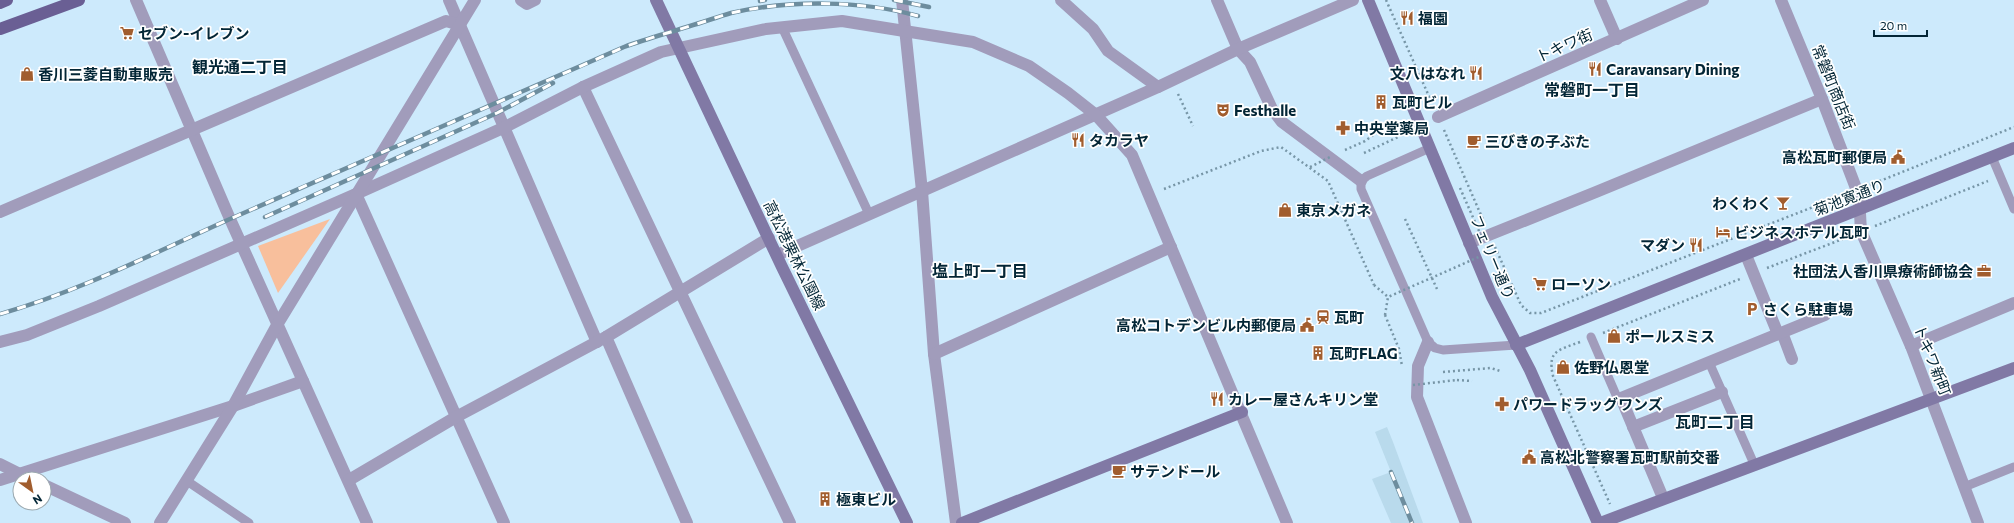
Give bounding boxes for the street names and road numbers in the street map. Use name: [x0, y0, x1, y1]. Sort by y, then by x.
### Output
street label: トキワ街: [1533, 25, 1595, 65]
street label: 常磐町商店街: [1809, 42, 1859, 132]
street label: 菊池寛通り: [1811, 175, 1887, 219]
street label: 高松港栗林公園線: [761, 197, 829, 313]
street label: フェリー通り: [1467, 212, 1519, 302]
street label: トキワ新町: [1911, 322, 1955, 398]

